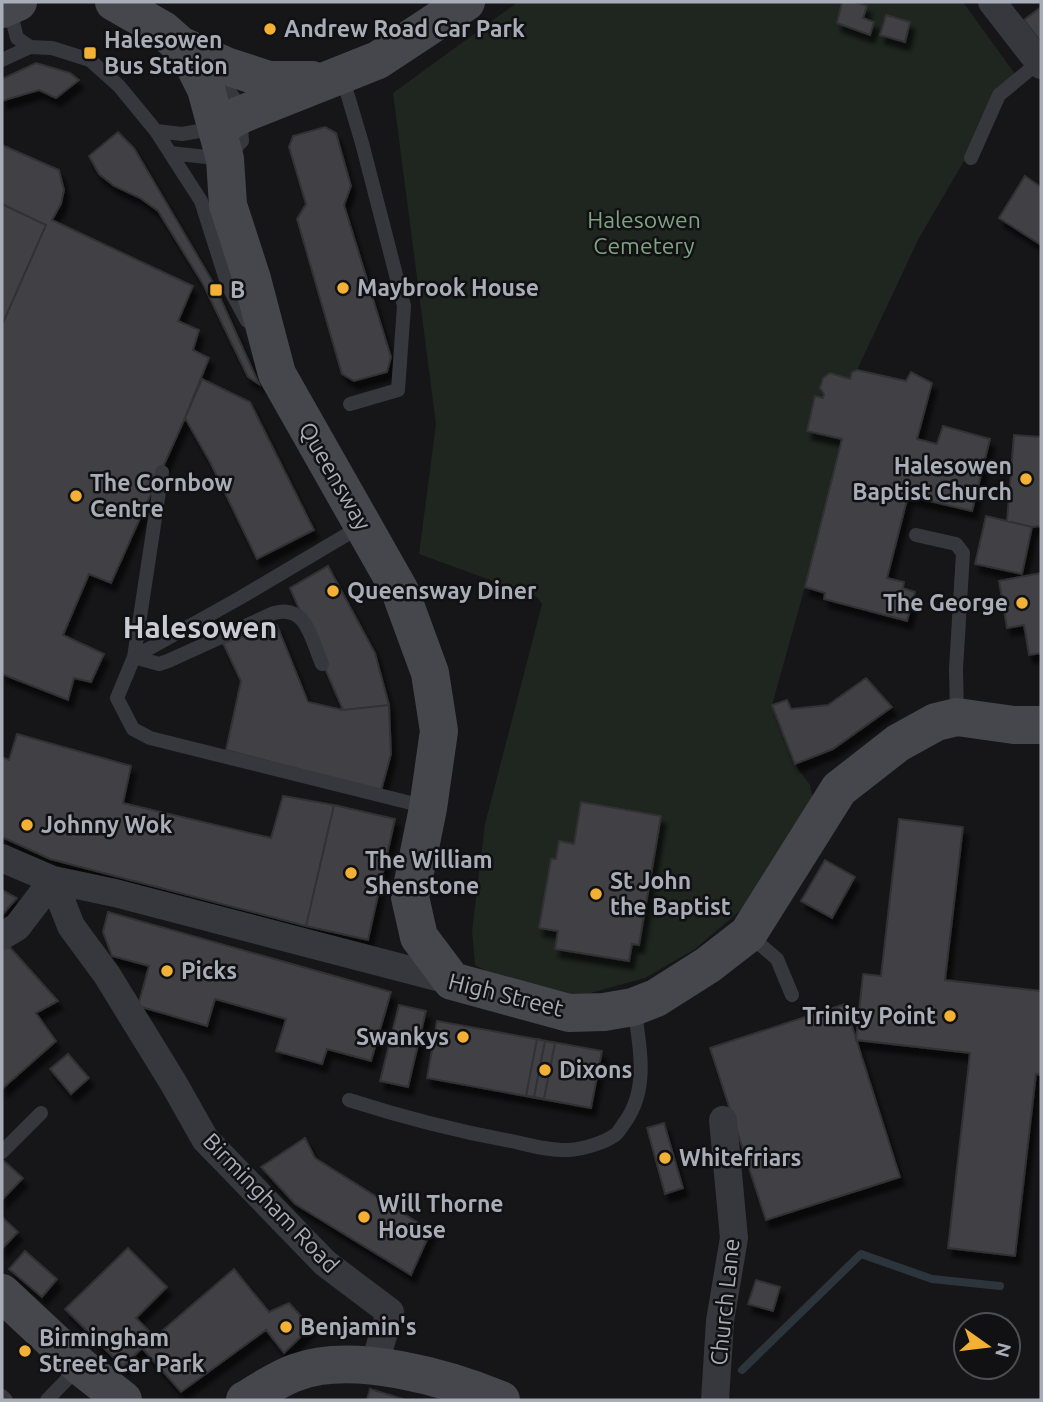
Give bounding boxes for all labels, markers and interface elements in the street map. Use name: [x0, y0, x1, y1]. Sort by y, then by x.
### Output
place label: Andrew Road Car Park: [284, 16, 525, 41]
marker: Andrew Road Car Park: [262, 21, 278, 37]
place label: Halesowen Bus Station: [104, 27, 228, 78]
marker: Halesowen Bus Station: [82, 45, 98, 61]
park label: Halesowen Cemetery: [587, 207, 701, 258]
place label: Maybrook House: [357, 275, 539, 300]
place label: B: [230, 277, 245, 302]
marker: Maybrook House: [335, 280, 351, 296]
marker: B: [208, 282, 224, 298]
street label: Queensway: [295, 417, 376, 534]
place label: Halesowen Baptist Church: [852, 453, 1012, 504]
place label: The Cornbow Centre: [90, 470, 233, 521]
marker: Halesowen Baptist Church: [1018, 471, 1034, 487]
marker: The Cornbow Centre: [68, 488, 84, 504]
place label: Queensway Diner: [347, 578, 537, 603]
marker: Queensway Diner: [325, 583, 341, 599]
place label: The George: [883, 590, 1008, 615]
marker: The George: [1014, 595, 1030, 611]
district label: Halesowen: [123, 610, 277, 644]
place label: Johnny Wok: [41, 812, 172, 837]
marker: Johnny Wok: [19, 817, 35, 833]
place label: The William Shenstone: [365, 847, 493, 898]
marker: The William Shenstone: [343, 865, 359, 881]
place label: St John the Baptist: [610, 868, 731, 919]
marker: St John the Baptist: [588, 886, 604, 902]
place label: Picks: [181, 958, 237, 983]
marker: Picks: [159, 963, 175, 979]
street label: High Street: [446, 968, 566, 1021]
place label: Trinity Point: [802, 1003, 936, 1028]
marker: Trinity Point: [942, 1008, 958, 1024]
place label: Swankys: [356, 1024, 449, 1049]
marker: Swankys: [455, 1029, 471, 1045]
place label: Dixons: [559, 1057, 632, 1082]
marker: Dixons: [537, 1062, 553, 1078]
street label: Birmingham Road: [199, 1128, 344, 1277]
place label: Whitefriars: [679, 1145, 801, 1170]
marker: Whitefriars: [657, 1150, 673, 1166]
place label: Will Thorne House: [378, 1191, 504, 1242]
marker: Will Thorne House: [356, 1209, 372, 1225]
street label: Church Lane: [705, 1237, 744, 1367]
north arrow: [952, 1311, 1022, 1381]
place label: Benjamin's: [300, 1314, 417, 1339]
marker: Benjamin's: [278, 1319, 294, 1335]
place label: Birmingham Street Car Park: [39, 1325, 204, 1376]
text: N: [991, 1341, 1016, 1360]
marker: Birmingham Street Car Park: [17, 1343, 33, 1359]

